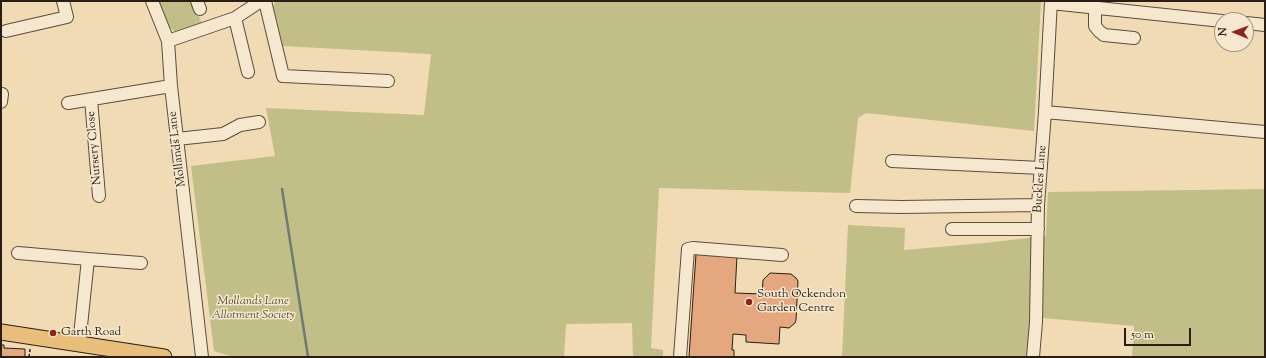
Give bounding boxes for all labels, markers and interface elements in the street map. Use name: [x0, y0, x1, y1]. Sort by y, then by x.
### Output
north arrow: [1214, 12, 1254, 52]
text: N: [1215, 27, 1231, 36]
street label: Nursery Close: [85, 110, 105, 186]
street label: Mollands Lane: [166, 110, 190, 188]
street label: Buckles Lane: [1031, 145, 1051, 213]
place label: South Ockendon Garden Centre: [757, 288, 846, 316]
park label: Mollands Lane Allotment Society: [211, 295, 295, 323]
marker: South Ockendon Garden Centre: [744, 297, 754, 307]
scale bar: [1126, 320, 1193, 346]
place label: Garth Road: [61, 326, 121, 340]
text: 50 m: [1131, 326, 1154, 344]
marker: Garth Road: [48, 328, 58, 338]

